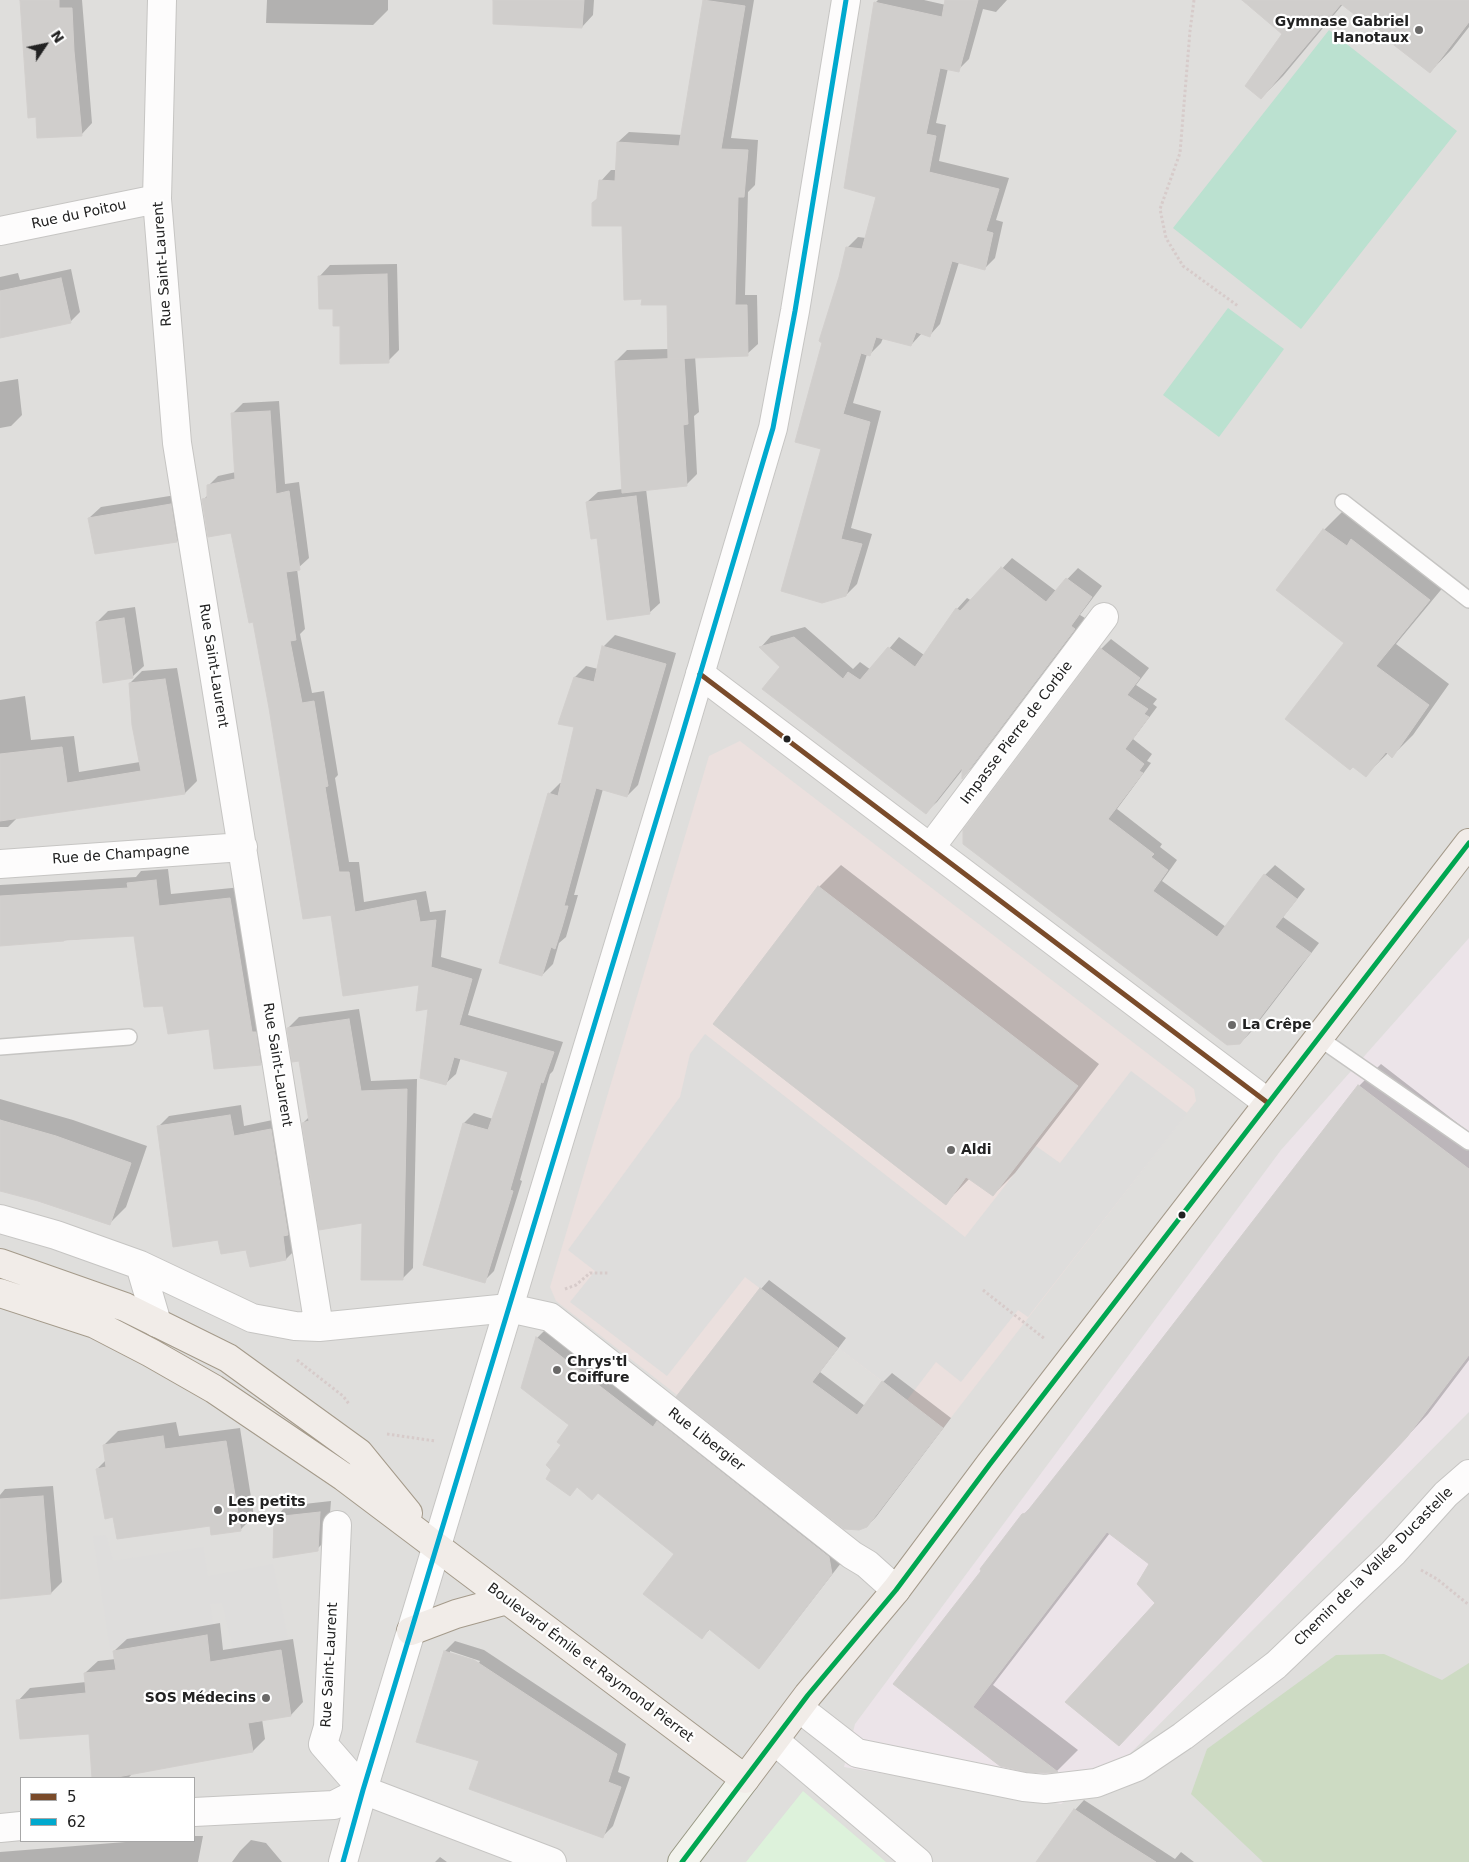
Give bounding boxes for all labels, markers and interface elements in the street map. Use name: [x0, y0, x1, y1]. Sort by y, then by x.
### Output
place label: Gymnase Gabriel Hanotaux: [1275, 14, 1409, 46]
north arrow: [20, 20, 70, 70]
marker: Gymnase Gabriel Hanotaux: [1413, 24, 1425, 36]
text: N: [48, 27, 67, 46]
street label: Rue du Poitou: [30, 197, 128, 233]
street label: Rue Saint-Laurent: [150, 201, 176, 327]
street label: Rue Saint-Laurent: [195, 603, 231, 729]
street label: Impasse Pierre de Corbie: [958, 658, 1076, 808]
unlabelled marker: [782, 734, 792, 744]
street label: Rue de Champagne: [52, 842, 190, 868]
street label: Rue Saint-Laurent: [259, 1002, 295, 1128]
place label: La Crêpe: [1242, 1017, 1311, 1033]
marker: La Crêpe: [1226, 1019, 1238, 1031]
place label: Aldi: [961, 1142, 991, 1158]
marker: Aldi: [945, 1144, 957, 1156]
unlabelled marker: [1177, 1210, 1187, 1220]
place label: Chrys'tl Coiffure: [567, 1354, 629, 1386]
marker: Chrys'tl Coiffure: [551, 1364, 563, 1376]
street label: Rue Libergier: [664, 1405, 748, 1475]
street label: Chemin de la Vallée Ducastelle: [1291, 1484, 1457, 1650]
place label: Les petits poneys: [228, 1494, 306, 1526]
marker: Les petits poneys: [212, 1504, 224, 1516]
street label: Boulevard Émile et Raymond Pierret: [484, 1580, 696, 1746]
street label: Rue Saint-Laurent: [318, 1602, 342, 1728]
place label: SOS Médecins: [145, 1690, 256, 1706]
marker: SOS Médecins: [260, 1692, 272, 1704]
legend: [20, 1777, 195, 1842]
text: 5: [67, 1788, 77, 1806]
text: 62: [67, 1813, 86, 1831]

